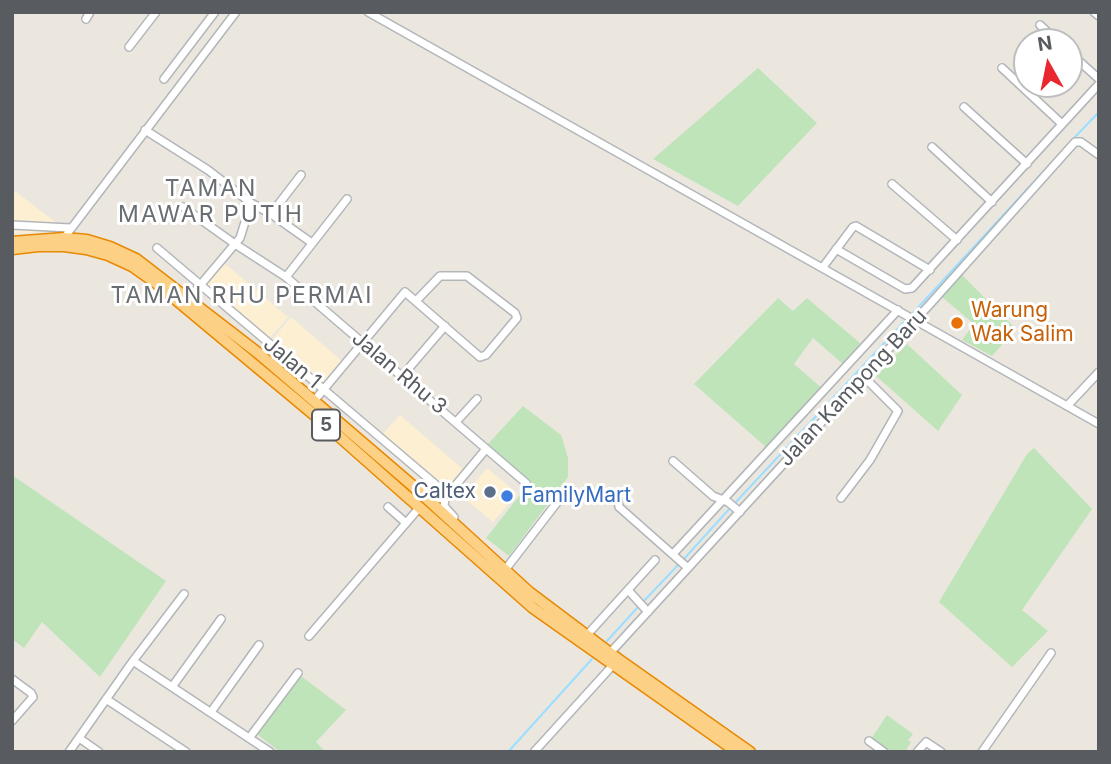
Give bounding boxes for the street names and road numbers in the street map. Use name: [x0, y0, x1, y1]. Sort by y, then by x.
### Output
street label: Jalan Kampong Baru: [774, 304, 932, 472]
street label: Jalan Rhu 3: [346, 326, 452, 420]
street label: Jalan 1: [258, 332, 326, 394]
road number: 5: [312, 410, 340, 440]

